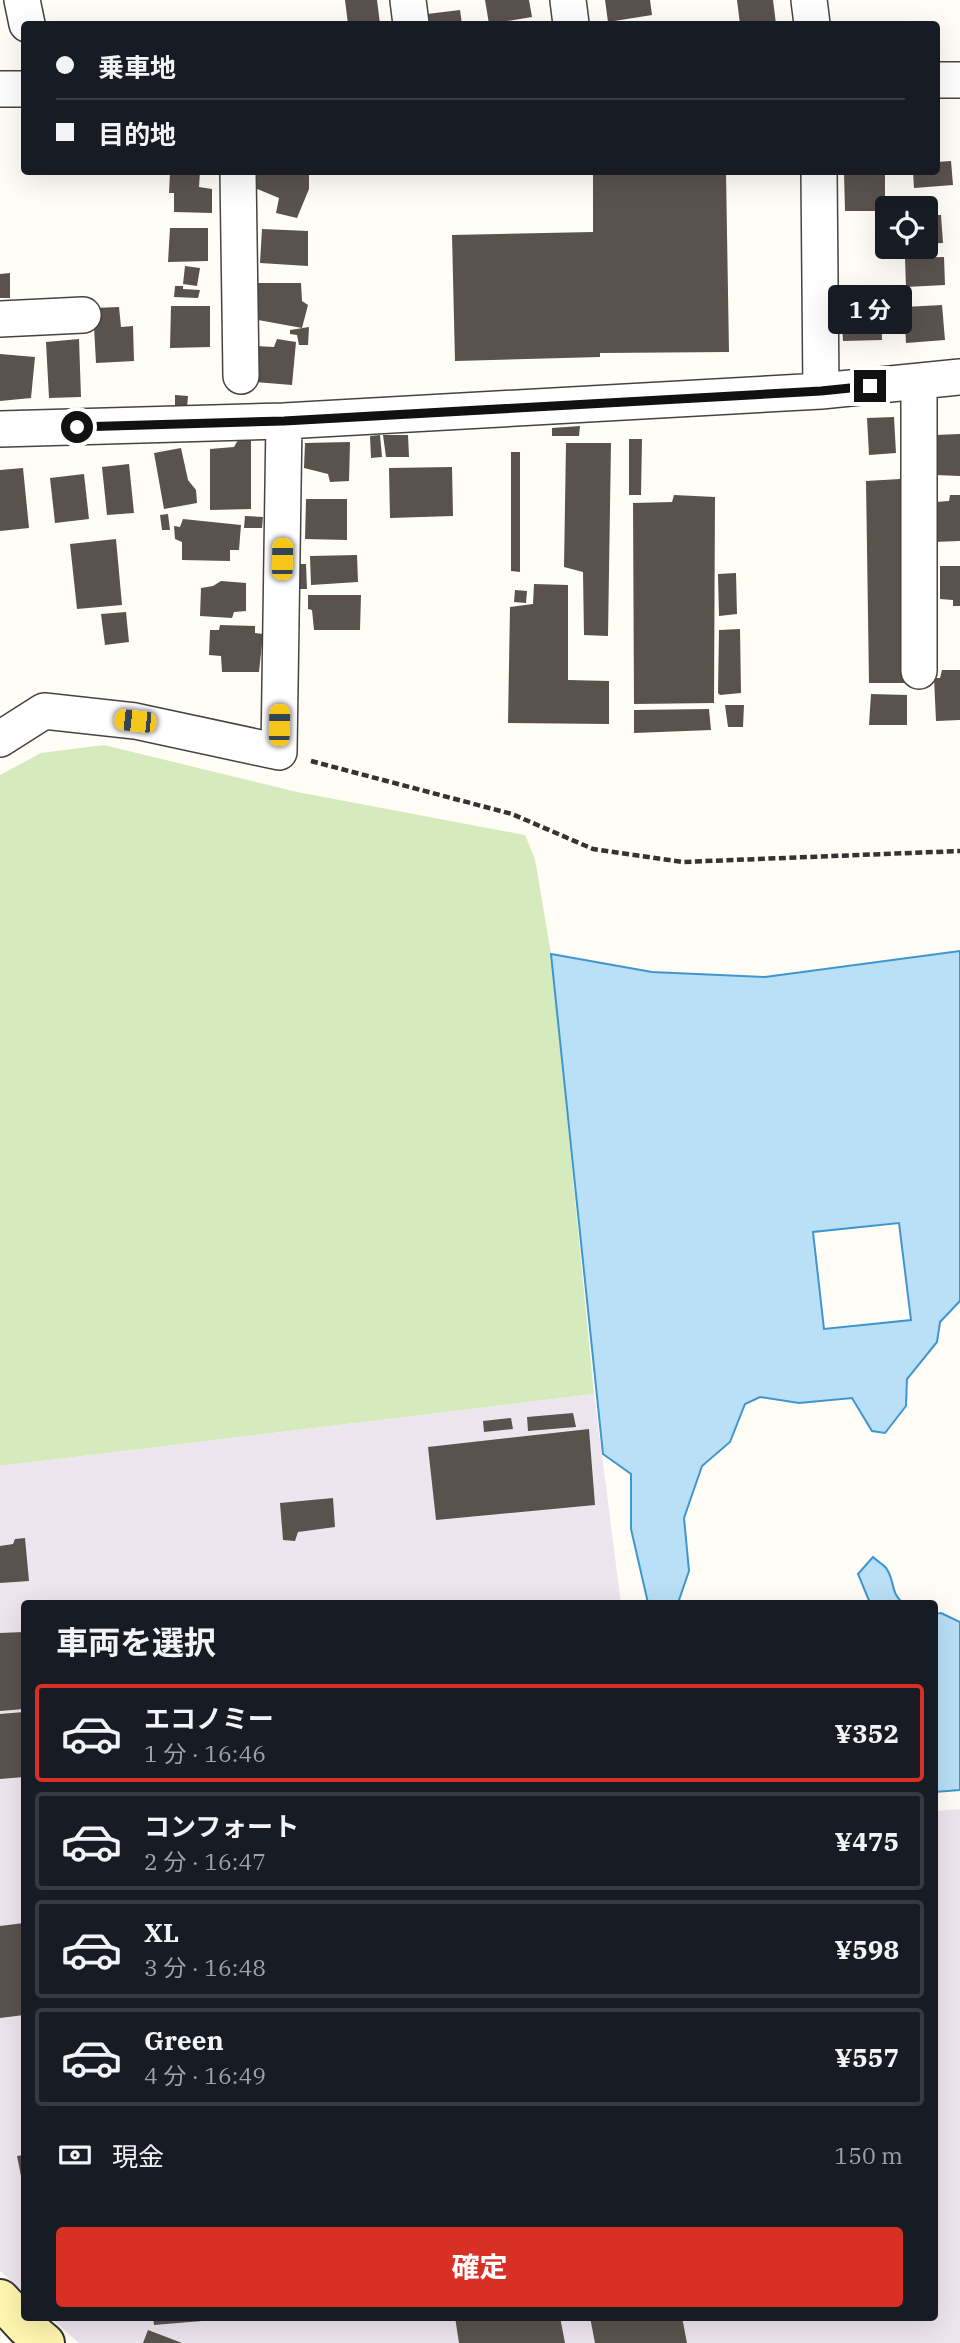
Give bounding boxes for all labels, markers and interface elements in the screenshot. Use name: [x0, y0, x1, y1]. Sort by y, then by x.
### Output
text: 乗車地: [98, 50, 176, 84]
text: 目的地: [98, 117, 176, 151]
map controls: [875, 196, 938, 259]
button: locate: [875, 196, 938, 259]
callout: 1 分: [828, 284, 912, 334]
text: 1 分: [849, 294, 891, 324]
route end: [854, 370, 886, 402]
route start: [61, 411, 93, 443]
car: [272, 538, 293, 580]
car: [269, 704, 290, 746]
car: [114, 708, 157, 734]
text: 車両を選択: [56, 1621, 216, 1663]
text: エコノミー: [144, 1701, 274, 1735]
icon: car: [60, 1702, 123, 1765]
text: ¥352: [834, 1716, 899, 1750]
text: 1 分 · 16:46: [144, 1738, 266, 1768]
text: コンフォート: [144, 1809, 299, 1843]
icon: car: [60, 1810, 123, 1873]
text: ¥475: [834, 1824, 899, 1858]
text: 2 分 · 16:47: [144, 1846, 266, 1876]
text: XL: [144, 1915, 179, 1949]
icon: car: [60, 1918, 123, 1981]
text: ¥598: [834, 1932, 899, 1966]
text: 3 分 · 16:48: [144, 1952, 266, 1982]
text: Green: [144, 2023, 224, 2057]
icon: car: [60, 2026, 123, 2089]
text: ¥557: [834, 2040, 899, 2074]
text: 4 分 · 16:49: [144, 2060, 266, 2090]
icon: cash: [56, 2136, 94, 2174]
text: 現金: [112, 2139, 164, 2173]
text: 150 m: [834, 2140, 903, 2170]
button: 確定: [56, 2227, 903, 2307]

